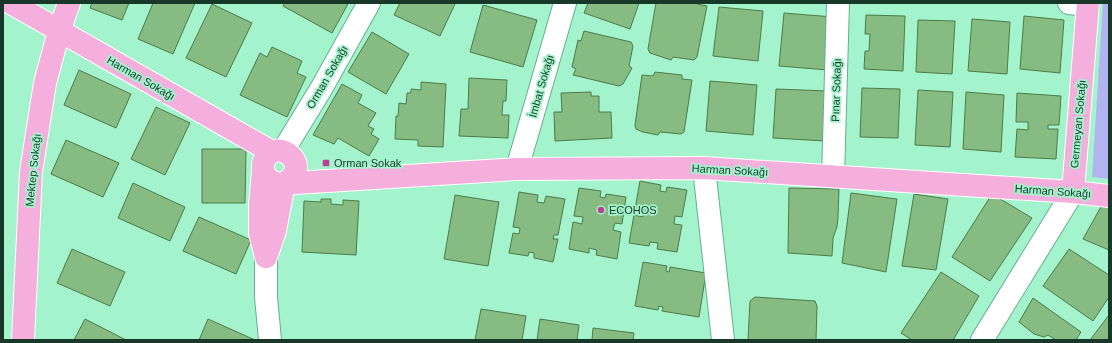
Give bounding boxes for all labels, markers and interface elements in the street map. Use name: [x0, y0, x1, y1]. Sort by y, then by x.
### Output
street label: Orman Sokağı: [304, 43, 350, 111]
street label: İmbat Sokağı: [526, 53, 556, 119]
street label: Harman Sokağı: [105, 54, 177, 102]
street label: Pınar Sokağı: [829, 58, 843, 122]
street label: Germeyan Sokağı: [1068, 79, 1088, 169]
street label: Mektep Sokağı: [23, 133, 43, 207]
place label: Orman Sokak: [334, 157, 402, 169]
marker: Orman Sokak: [321, 158, 331, 168]
street label: Harman Sokağı: [692, 162, 768, 178]
street label: Harman Sokağı: [1014, 182, 1092, 200]
place label: ECOHOS: [609, 204, 657, 216]
marker: ECOHOS: [596, 205, 606, 215]

